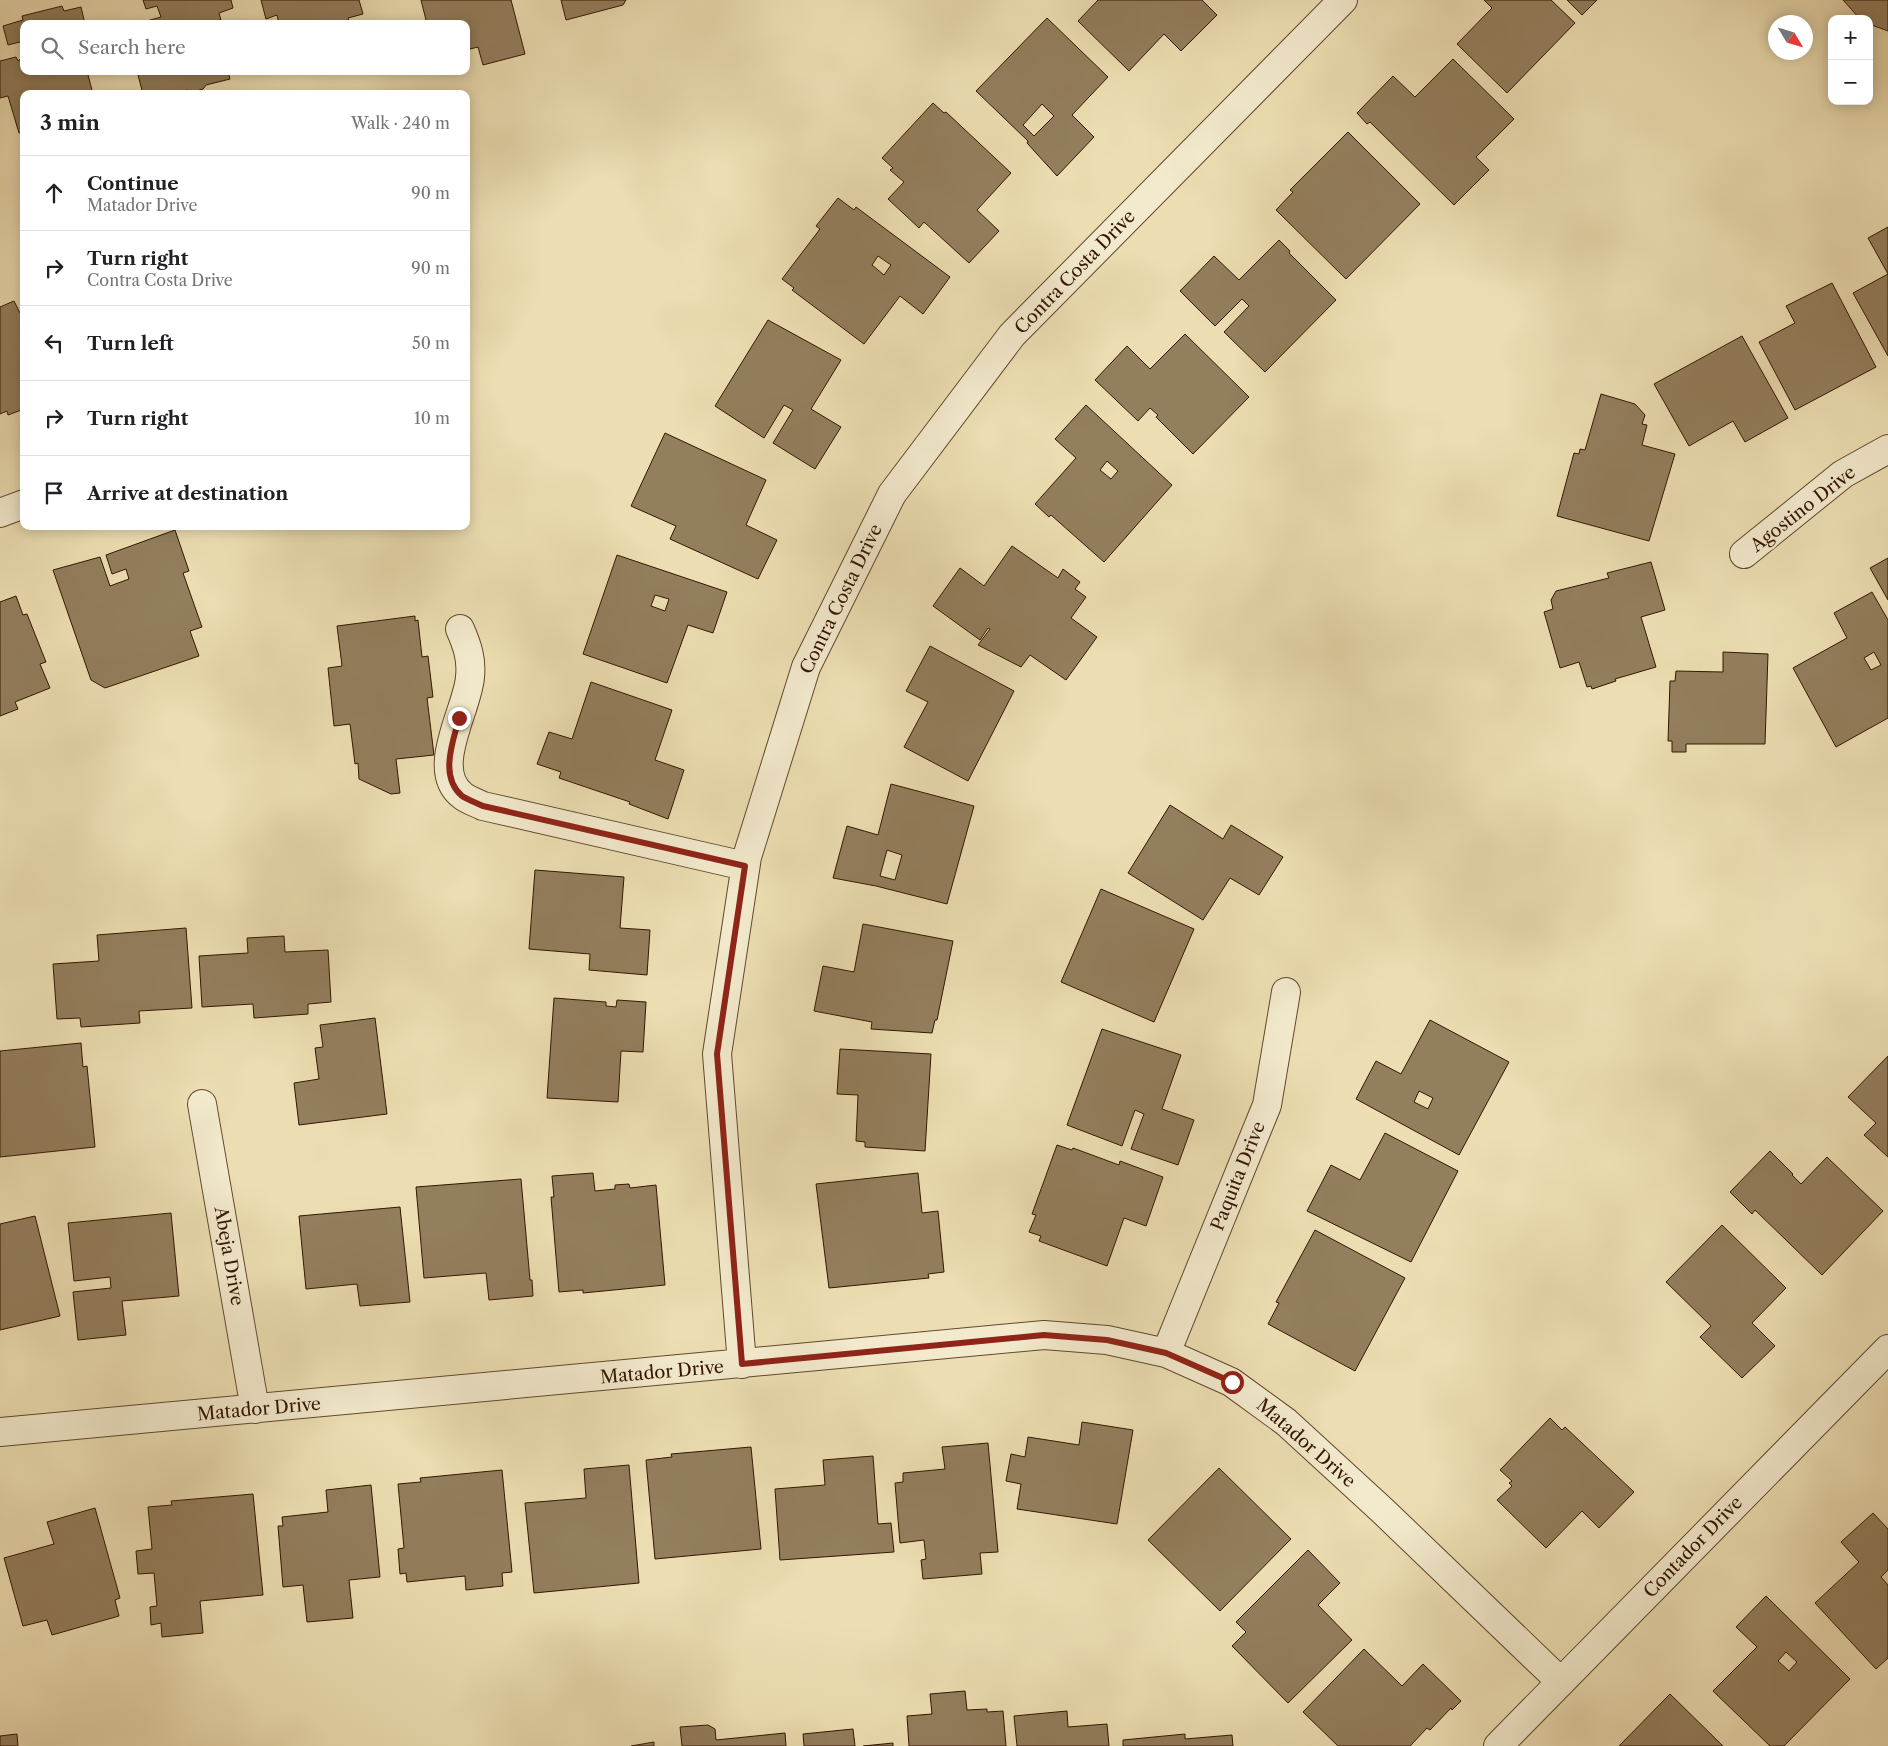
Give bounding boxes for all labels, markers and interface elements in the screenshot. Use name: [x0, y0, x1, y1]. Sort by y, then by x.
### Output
north arrow: [1768, 15, 1813, 60]
map controls: [1828, 15, 1873, 105]
button: +: [1828, 15, 1873, 60]
search box: [20, 20, 470, 75]
icon: search: [38, 34, 66, 62]
text: Search here: [78, 36, 186, 59]
button: −: [1828, 60, 1873, 105]
text: 3 min: [40, 110, 100, 135]
text: Walk · 240 m: [351, 113, 450, 133]
text: Continue: [87, 172, 179, 195]
icon: ahead: [40, 179, 68, 207]
text: 90 m: [411, 183, 450, 203]
text: Matador Drive: [87, 195, 197, 215]
street label: Contra Costa Drive: [1010, 205, 1140, 339]
text: Turn right: [87, 247, 188, 270]
icon: right: [40, 254, 68, 282]
text: 90 m: [411, 258, 450, 278]
text: Contra Costa Drive: [87, 270, 233, 290]
icon: left: [40, 329, 68, 357]
text: Turn left: [87, 332, 174, 355]
text: 50 m: [412, 333, 450, 353]
icon: right: [40, 404, 68, 432]
text: Turn right: [87, 407, 188, 430]
text: 10 m: [414, 408, 450, 428]
street label: Agostino Drive: [1745, 461, 1860, 557]
icon: arrive: [40, 479, 68, 507]
text: Arrive at destination: [87, 482, 288, 505]
street label: Contra Costa Drive: [795, 520, 887, 678]
route end: [448, 707, 471, 730]
street label: Paquita Drive: [1206, 1118, 1270, 1234]
street label: Abeja Drive: [209, 1204, 249, 1307]
street label: Matador Drive: [599, 1356, 725, 1388]
route start: [1221, 1371, 1244, 1394]
street label: Matador Drive: [196, 1393, 322, 1425]
street label: Matador Drive: [1252, 1394, 1360, 1492]
street label: Contador Drive: [1639, 1492, 1747, 1602]

